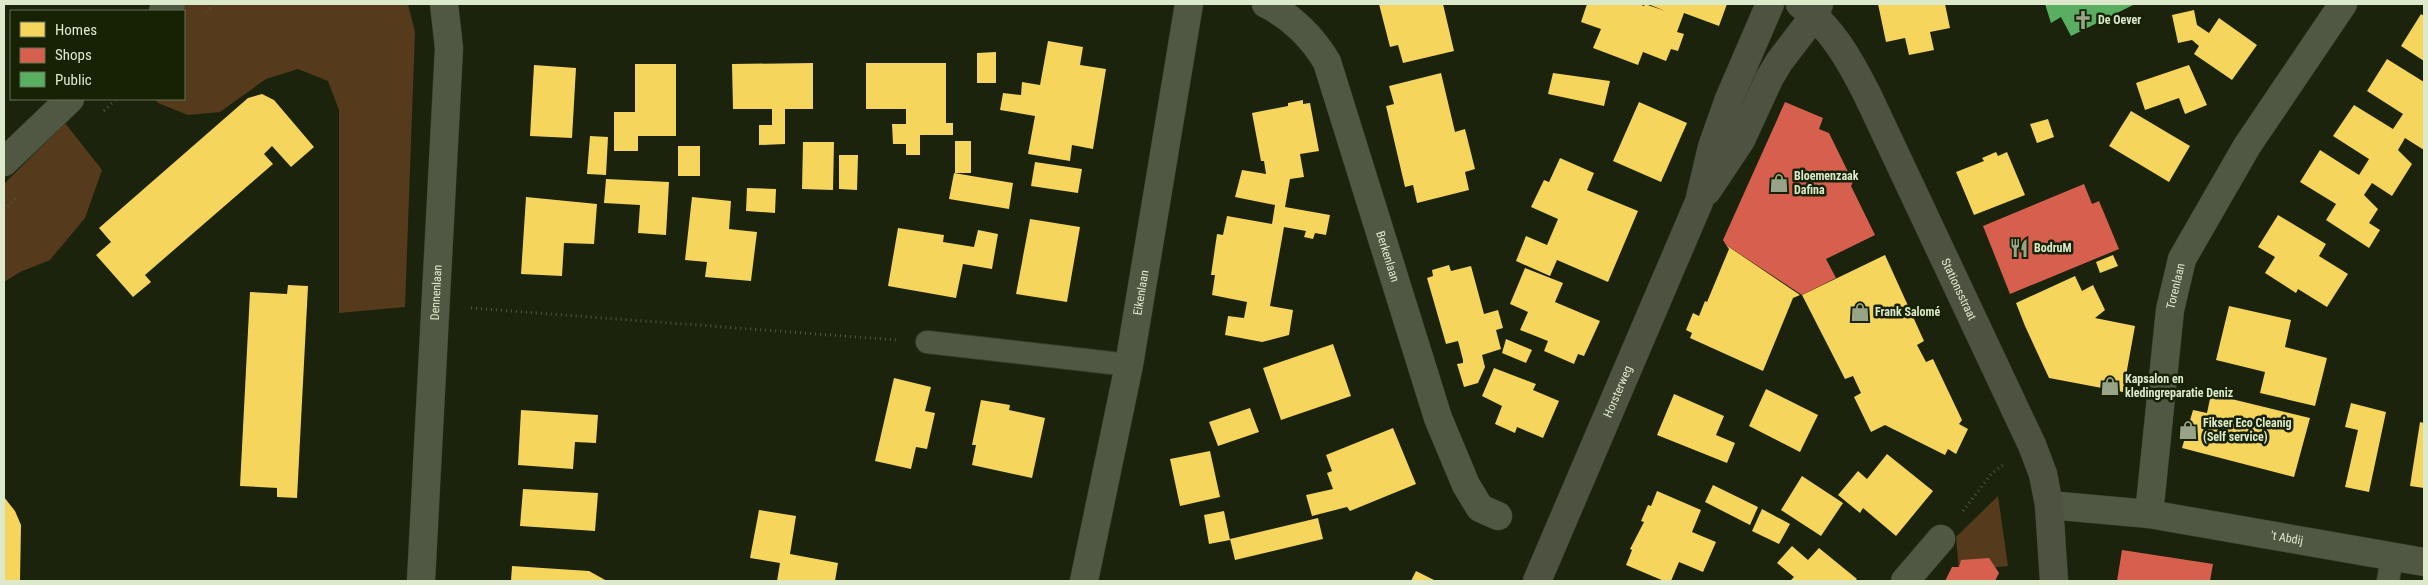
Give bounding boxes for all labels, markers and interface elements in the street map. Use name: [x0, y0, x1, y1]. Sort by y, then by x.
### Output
church icon: De Oever: [2072, 9, 2094, 31]
legend: [10, 10, 185, 100]
place label: De Oever: [2098, 13, 2141, 27]
text: Homes: [55, 21, 97, 39]
text: Shops: [55, 46, 92, 64]
text: Public: [55, 71, 92, 89]
place label: Bloemenzaak Dafina: [1794, 169, 1859, 197]
shop icon: Bloemenzaak Dafina: [1768, 172, 1790, 194]
street label: Berkenlaan: [1373, 229, 1402, 284]
restaurant icon: BodruM: [2008, 237, 2030, 259]
place label: BodruM: [2034, 241, 2072, 255]
street label: Stationsstraat: [1938, 256, 1979, 323]
street label: Torenlaan: [2163, 262, 2188, 310]
street label: Dennenlaan: [428, 264, 445, 321]
street label: Eikenlaan: [1130, 269, 1152, 316]
shop icon: Frank Salomé: [1849, 301, 1871, 323]
place label: Frank Salomé: [1875, 305, 1940, 319]
street label: Horsterweg: [1601, 363, 1635, 420]
place label: Kapsalon en kledingreparatie Deniz: [2125, 372, 2233, 400]
shop icon: Kapsalon en kledingreparatie Deniz: [2099, 375, 2121, 397]
place label: Fikser Eco Cleanig (Self service): [2203, 416, 2292, 444]
shop icon: Fikser Eco Cleanig (Self service): [2177, 419, 2199, 441]
street label: 't Abdij: [2270, 528, 2304, 548]

